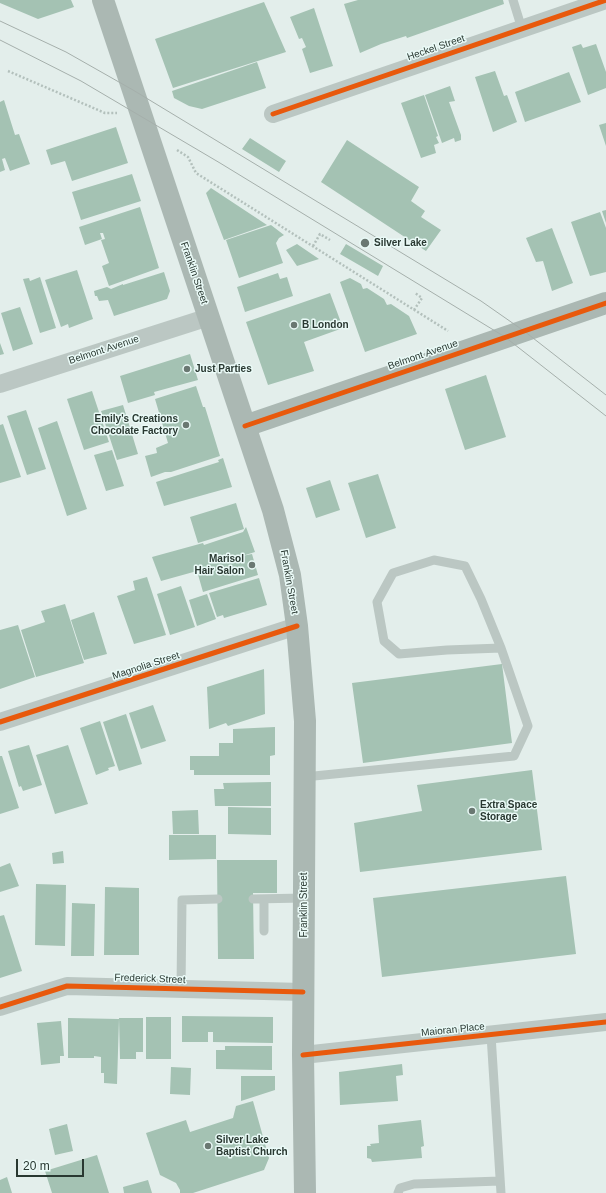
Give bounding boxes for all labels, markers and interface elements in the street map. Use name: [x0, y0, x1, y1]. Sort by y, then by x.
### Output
street label: Heckel Street: [406, 33, 466, 63]
marker: Silver Lake: [359, 237, 371, 249]
place label: Silver Lake: [374, 237, 427, 249]
street label: Franklin Street: [178, 240, 210, 306]
place label: B London: [302, 319, 349, 331]
marker: B London: [289, 320, 299, 330]
street label: Belmont Avenue: [67, 333, 141, 367]
street label: Belmont Avenue: [386, 337, 460, 373]
place label: Just Parties: [195, 363, 252, 375]
marker: Just Parties: [182, 364, 192, 374]
place label: Emily's Creations Chocolate Factory: [91, 413, 178, 436]
marker: Emily's Creations Chocolate Factory: [181, 420, 191, 430]
street label: Franklin Street: [277, 549, 301, 615]
place label: Marisol Hair Salon: [195, 553, 244, 576]
marker: Marisol Hair Salon: [247, 560, 257, 570]
street label: Magnolia Street: [111, 649, 181, 683]
place label: Extra Space Storage: [480, 799, 537, 822]
marker: Extra Space Storage: [467, 806, 477, 816]
street label: Franklin Street: [298, 872, 310, 938]
street label: Frederick Street: [114, 972, 186, 986]
street label: Maioran Place: [421, 1021, 485, 1039]
place label: Silver Lake Baptist Church: [216, 1134, 288, 1158]
marker: Silver Lake Baptist Church: [203, 1141, 213, 1151]
scale bar: [18, 1151, 86, 1177]
text: 20 m: [23, 1159, 50, 1173]

